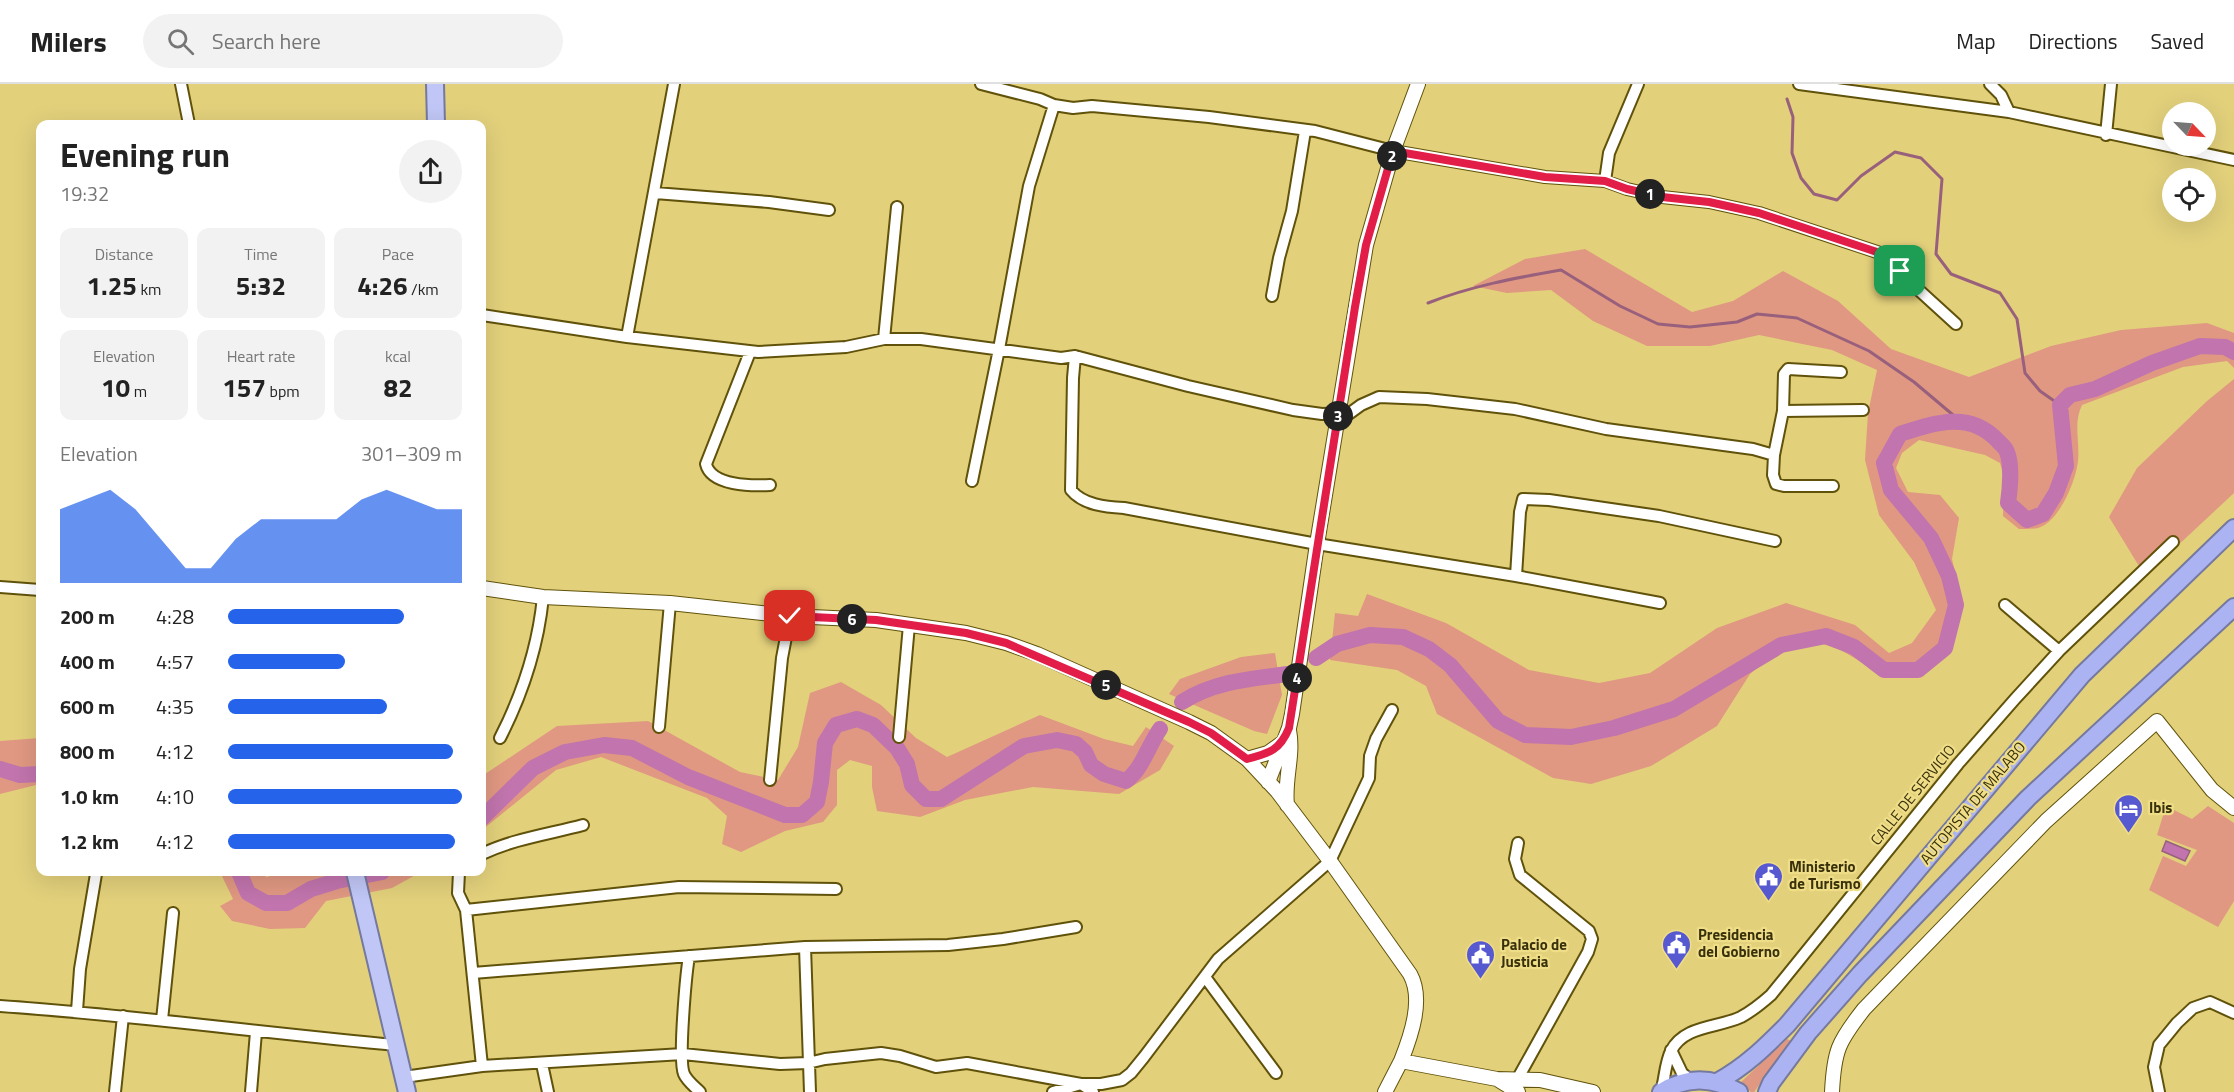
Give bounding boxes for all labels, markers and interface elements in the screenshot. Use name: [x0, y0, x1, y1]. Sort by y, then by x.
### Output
search box: [143, 14, 563, 68]
text: Milers: [30, 20, 107, 63]
text: Search here: [212, 24, 321, 58]
icon: search: [164, 25, 197, 58]
text: Map: [1956, 25, 1996, 57]
text: Directions: [2029, 25, 2118, 57]
text: Saved: [2151, 25, 2204, 57]
north arrow: [2162, 102, 2216, 156]
map controls: [2162, 102, 2216, 222]
text: Evening run: [60, 130, 230, 180]
button: share: [399, 140, 462, 203]
pin: 2: [1377, 141, 1407, 171]
text: 2: [1388, 144, 1396, 168]
button: locate: [2162, 168, 2216, 222]
text: 19:32: [60, 178, 109, 209]
pin: 1: [1635, 179, 1665, 209]
text: 1: [1646, 182, 1654, 206]
text: Distance: [95, 242, 153, 266]
text: Time: [244, 242, 278, 266]
text: Pace: [382, 242, 414, 266]
pin: [1874, 245, 1925, 296]
icon: arrive: [1883, 254, 1916, 287]
text: 1.25: [87, 266, 137, 305]
text: 5:32: [236, 266, 286, 305]
text: 4:26: [357, 266, 408, 305]
text: km: [137, 277, 161, 301]
text: /km: [408, 277, 439, 301]
text: Elevation: [93, 344, 155, 368]
text: Heart rate: [227, 344, 295, 368]
text: kcal: [385, 344, 411, 368]
text: 10: [101, 368, 130, 407]
text: 157: [222, 368, 266, 407]
text: 82: [383, 368, 413, 407]
text: m: [130, 379, 147, 403]
text: bpm: [266, 379, 300, 403]
pin: 3: [1323, 401, 1353, 431]
text: 3: [1334, 404, 1342, 428]
text: Elevation: [60, 438, 138, 469]
text: 301–309 m: [361, 438, 462, 469]
pin: [764, 590, 815, 641]
icon: check: [773, 599, 806, 632]
text: 200 m: [60, 601, 115, 632]
text: 4:28: [156, 601, 194, 632]
pin: 6: [837, 604, 867, 634]
text: 6: [848, 607, 856, 631]
text: 400 m: [60, 646, 115, 677]
text: 4:57: [156, 646, 194, 677]
pin: 4: [1282, 663, 1312, 693]
text: 4: [1293, 666, 1301, 690]
pin: 5: [1091, 670, 1121, 700]
text: 5: [1102, 673, 1110, 697]
text: 600 m: [60, 691, 115, 722]
text: 4:35: [156, 691, 194, 722]
text: 800 m: [60, 736, 115, 767]
text: 4:12: [156, 736, 194, 767]
street label: AUTOPISTA DE MALABO: [1914, 736, 2031, 869]
street label: CALLE DE SERVICIO: [1865, 739, 1961, 850]
text: 1.0 km: [60, 781, 119, 812]
text: 4:10: [156, 781, 194, 812]
hotel icon: Ibis: [2112, 792, 2144, 834]
place label: Ibis: [2149, 796, 2172, 819]
text: 1.2 km: [60, 826, 119, 857]
text: 4:12: [156, 826, 194, 857]
place label: Ministerio de Turismo: [1789, 855, 1861, 895]
public building icon: Ministerio de Turismo: [1752, 860, 1784, 902]
place label: Presidencia del Gobierno: [1698, 923, 1780, 963]
public building icon: Presidencia del Gobierno: [1661, 928, 1693, 970]
place label: Palacio de Justicia: [1501, 933, 1567, 973]
public building icon: Palacio de Justicia: [1464, 938, 1496, 980]

